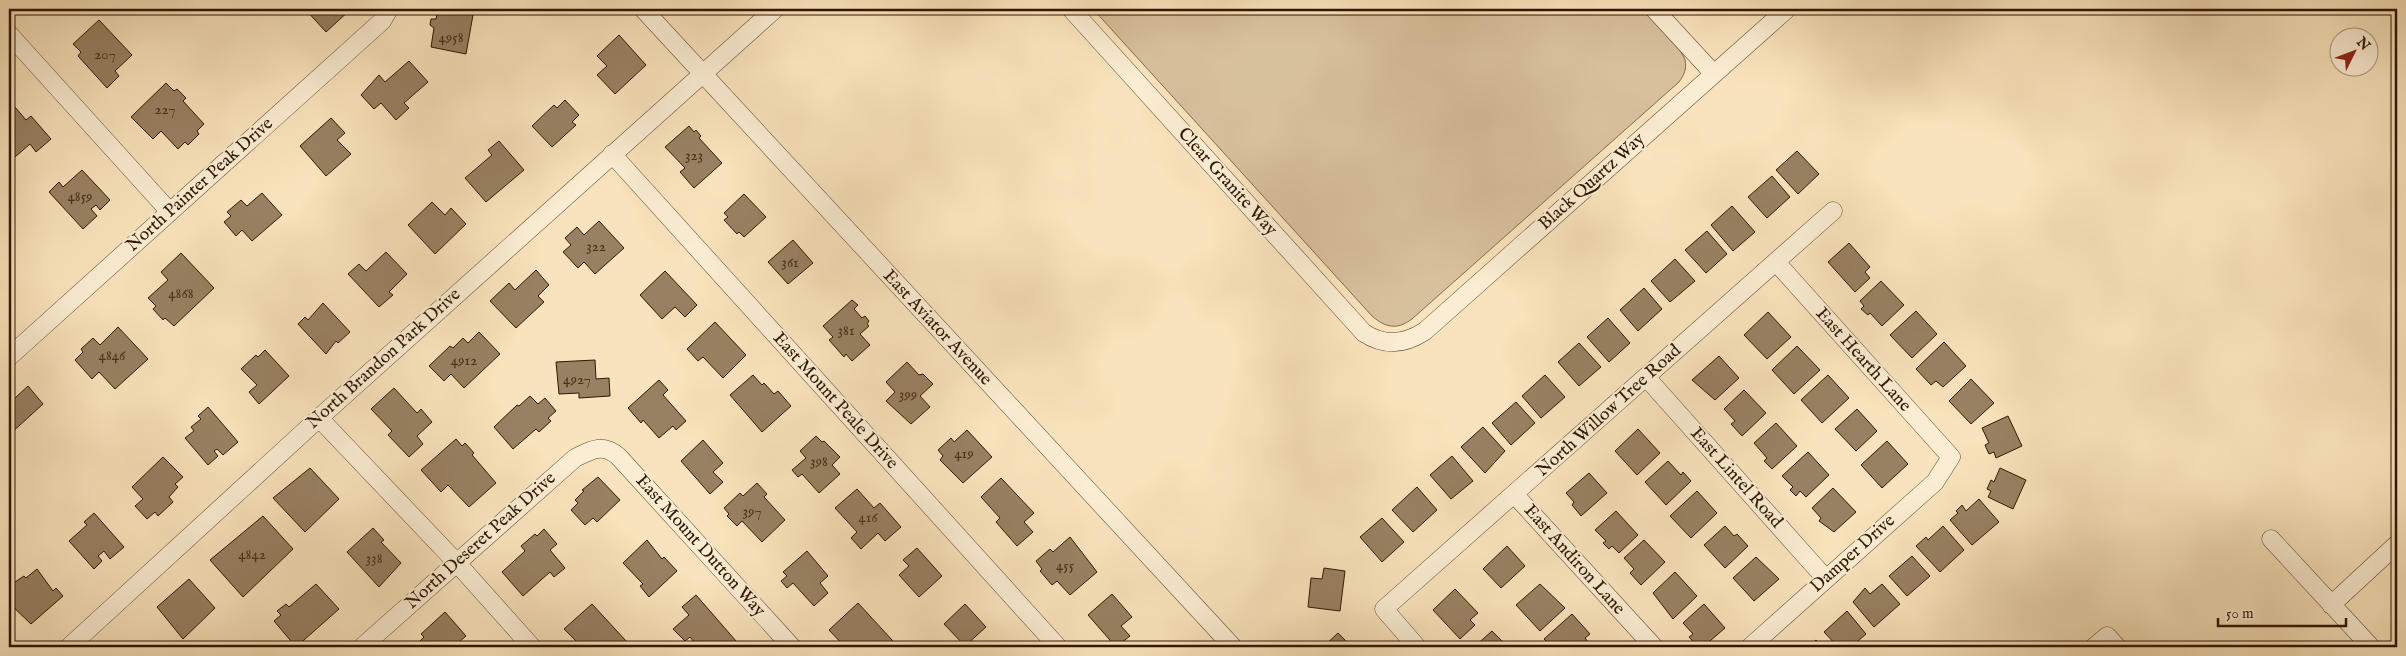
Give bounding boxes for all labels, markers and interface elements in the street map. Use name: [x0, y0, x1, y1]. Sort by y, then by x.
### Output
house number: 4958: [438, 28, 464, 47]
north arrow: [2328, 28, 2378, 78]
text: N: [2352, 33, 2374, 54]
house number: 207: [94, 45, 116, 64]
house number: 227: [155, 100, 175, 119]
street label: North Painter Peak Drive: [122, 113, 278, 257]
street label: Clear Granite Way: [1172, 123, 1282, 241]
street label: Black Quartz Way: [1534, 128, 1650, 236]
house number: 323: [685, 146, 703, 165]
house number: 4859: [67, 187, 93, 206]
house number: 322: [586, 237, 606, 256]
house number: 361: [781, 253, 799, 272]
street label: East Aviator Avenue: [877, 265, 997, 391]
house number: 4868: [168, 284, 194, 303]
street label: North Brandon Park Drive: [302, 284, 466, 434]
street label: East Hearth Lane: [1810, 303, 1916, 417]
house number: 381: [837, 321, 855, 340]
street label: East Mount Peale Drive: [767, 327, 903, 475]
street label: North Willow Tree Road: [1532, 339, 1687, 482]
house number: 4846: [99, 346, 126, 365]
house number: 4912: [451, 351, 477, 370]
house number: 4927: [563, 370, 591, 389]
house number: 399: [899, 385, 917, 404]
street label: East Lintel Road: [1685, 423, 1788, 533]
house number: 419: [954, 444, 974, 463]
house number: 398: [810, 452, 828, 471]
street label: North Deseret Peak Drive: [401, 467, 561, 615]
street label: East Mount Dutton Way: [630, 470, 770, 622]
street label: East Andiron Lane: [1518, 500, 1630, 620]
house number: 397: [742, 502, 762, 521]
house number: 416: [858, 508, 878, 527]
street label: Damper Drive: [1806, 510, 1900, 598]
house number: 4842: [238, 545, 266, 564]
house number: 338: [365, 549, 383, 568]
house number: 455: [1056, 556, 1075, 575]
scale bar: [2218, 596, 2346, 628]
text: 50 m: [2226, 604, 2254, 623]

